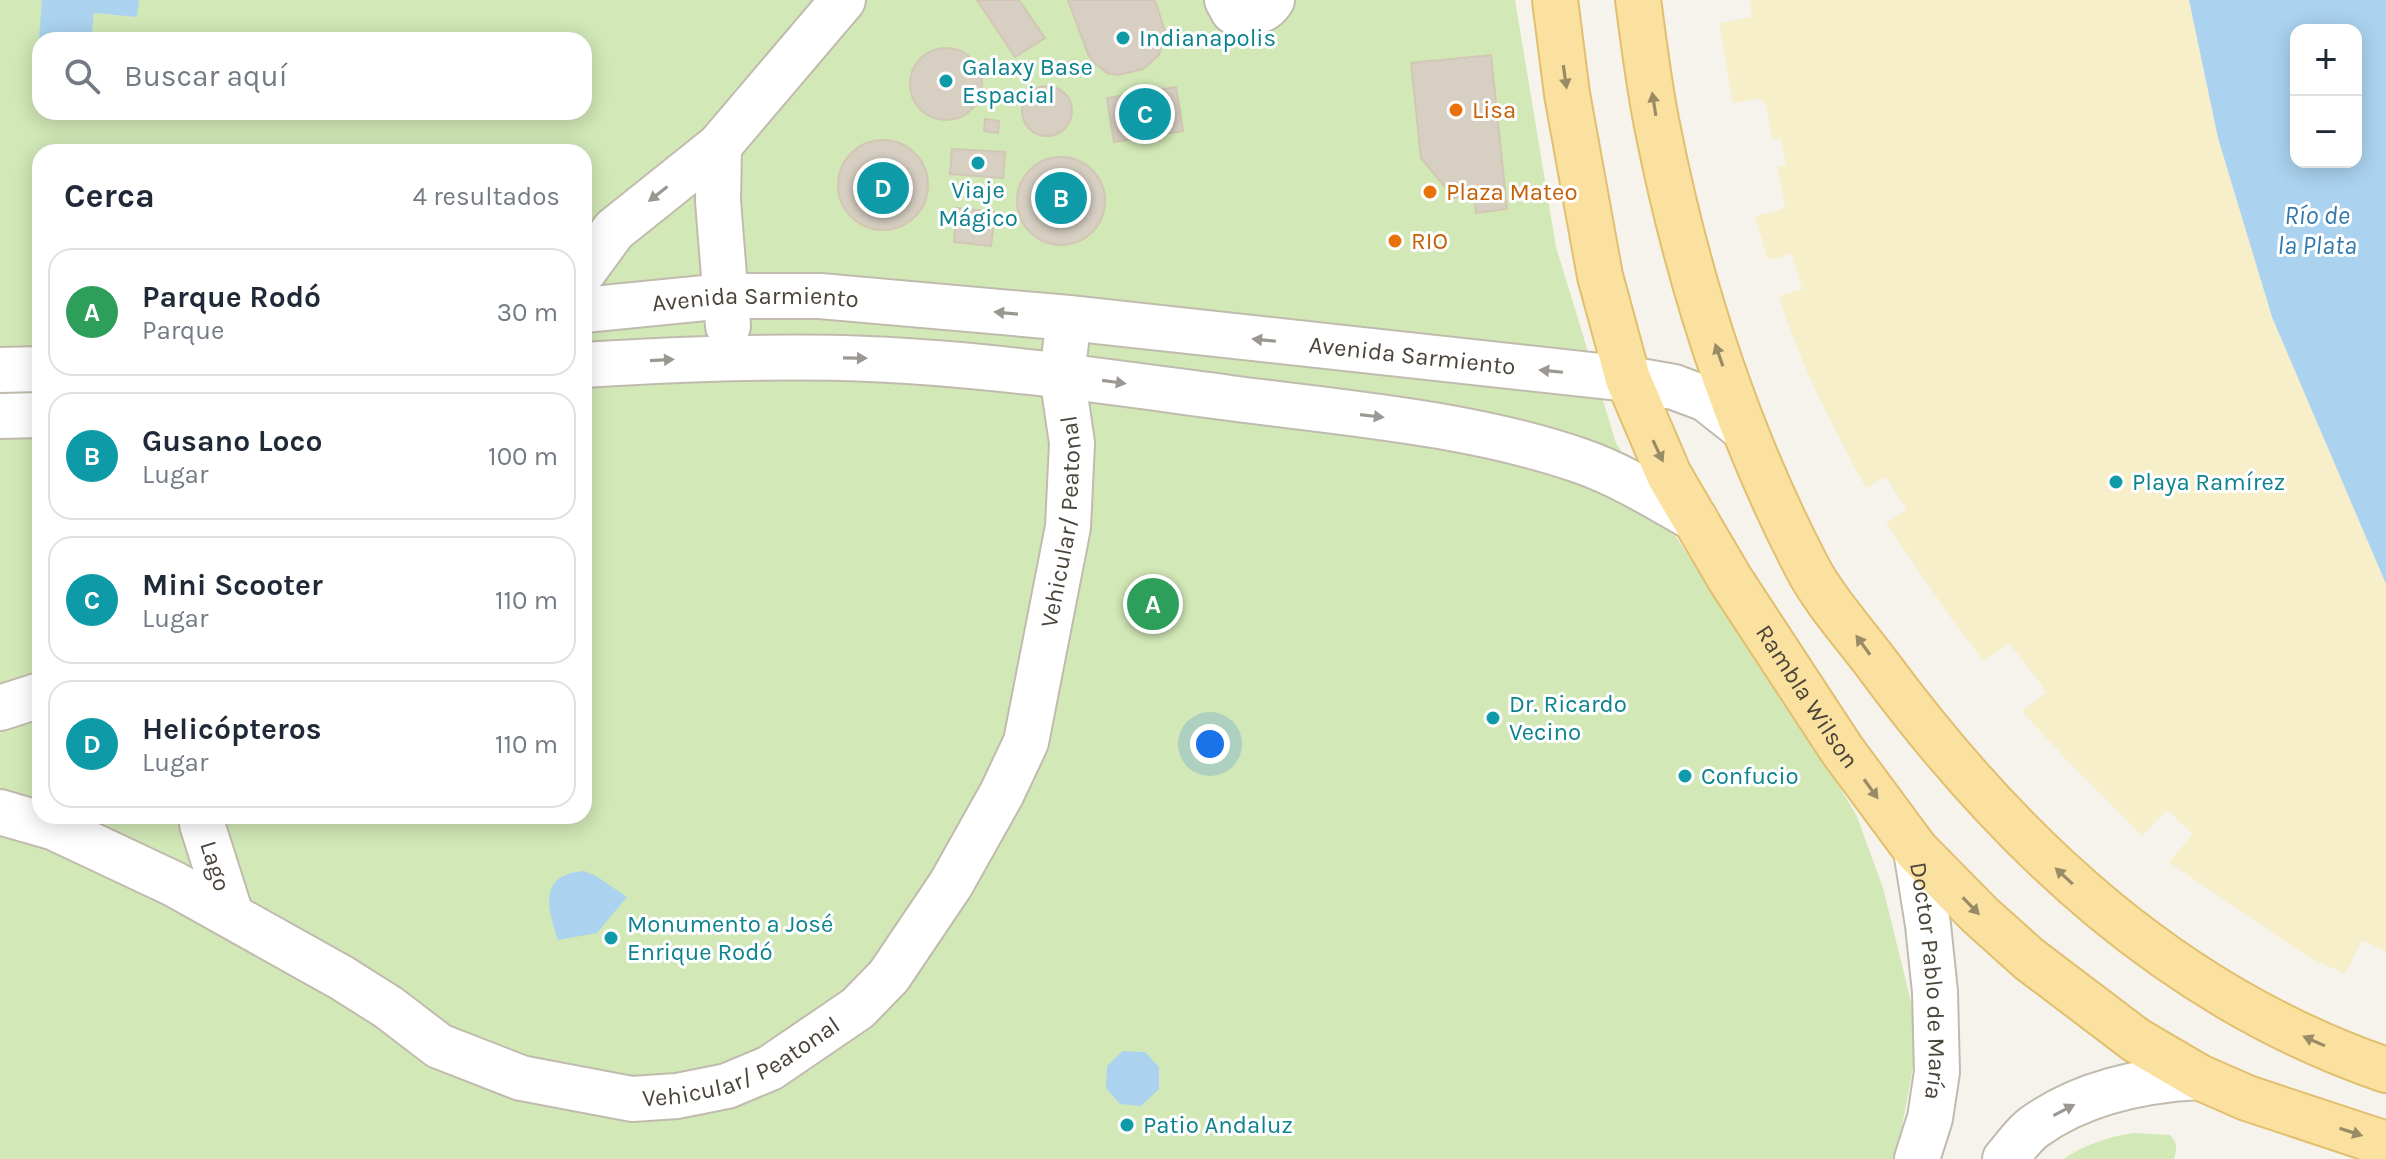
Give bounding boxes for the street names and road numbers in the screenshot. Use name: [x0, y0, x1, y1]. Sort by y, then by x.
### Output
street label: Avenida Sarmiento: [651, 282, 860, 317]
street label: Avenida Sarmiento: [1308, 330, 1517, 381]
street label: Vehicular/ Peatonal: [1035, 414, 1087, 630]
street label: Rambla Wilson: [1750, 620, 1865, 774]
street label: Lago: [194, 837, 236, 895]
street label: Doctor Pablo de María: [1904, 860, 1951, 1102]
street label: Vehicular/ Peatonal: [641, 1011, 845, 1112]

